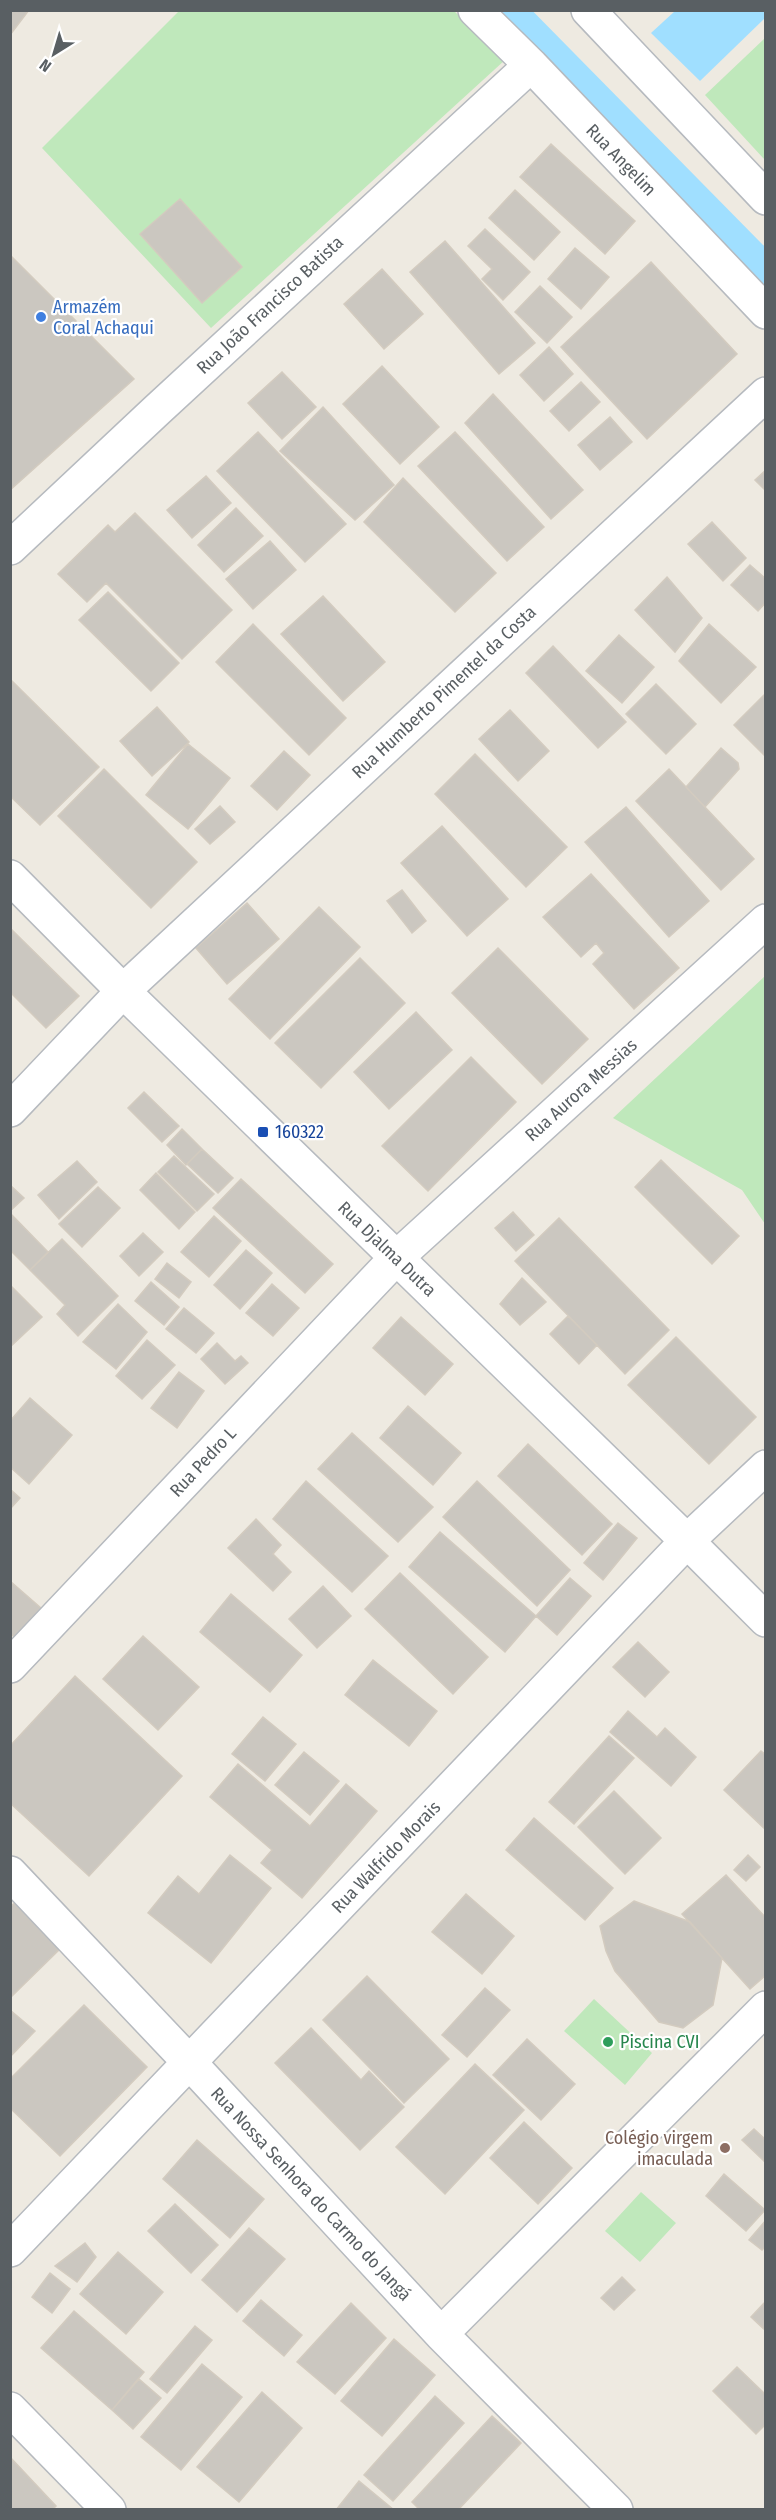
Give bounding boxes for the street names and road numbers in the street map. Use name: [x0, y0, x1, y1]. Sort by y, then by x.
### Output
street label: Rua Angelim: [581, 119, 661, 201]
street label: Rua João Francisco Batista: [192, 231, 348, 379]
street label: Rua Humberto Pimentel da Costa: [347, 601, 541, 783]
street label: Rua Aurora Messias: [521, 1034, 642, 1146]
street label: Rua Djalma Dutra: [333, 1197, 441, 1301]
street label: Rua Pedro L: [165, 1423, 241, 1501]
street label: Rua Walfrido Morais: [327, 1796, 445, 1918]
street label: Rua Nossa Senhora do Carmo do Jangá: [206, 2083, 416, 2306]

